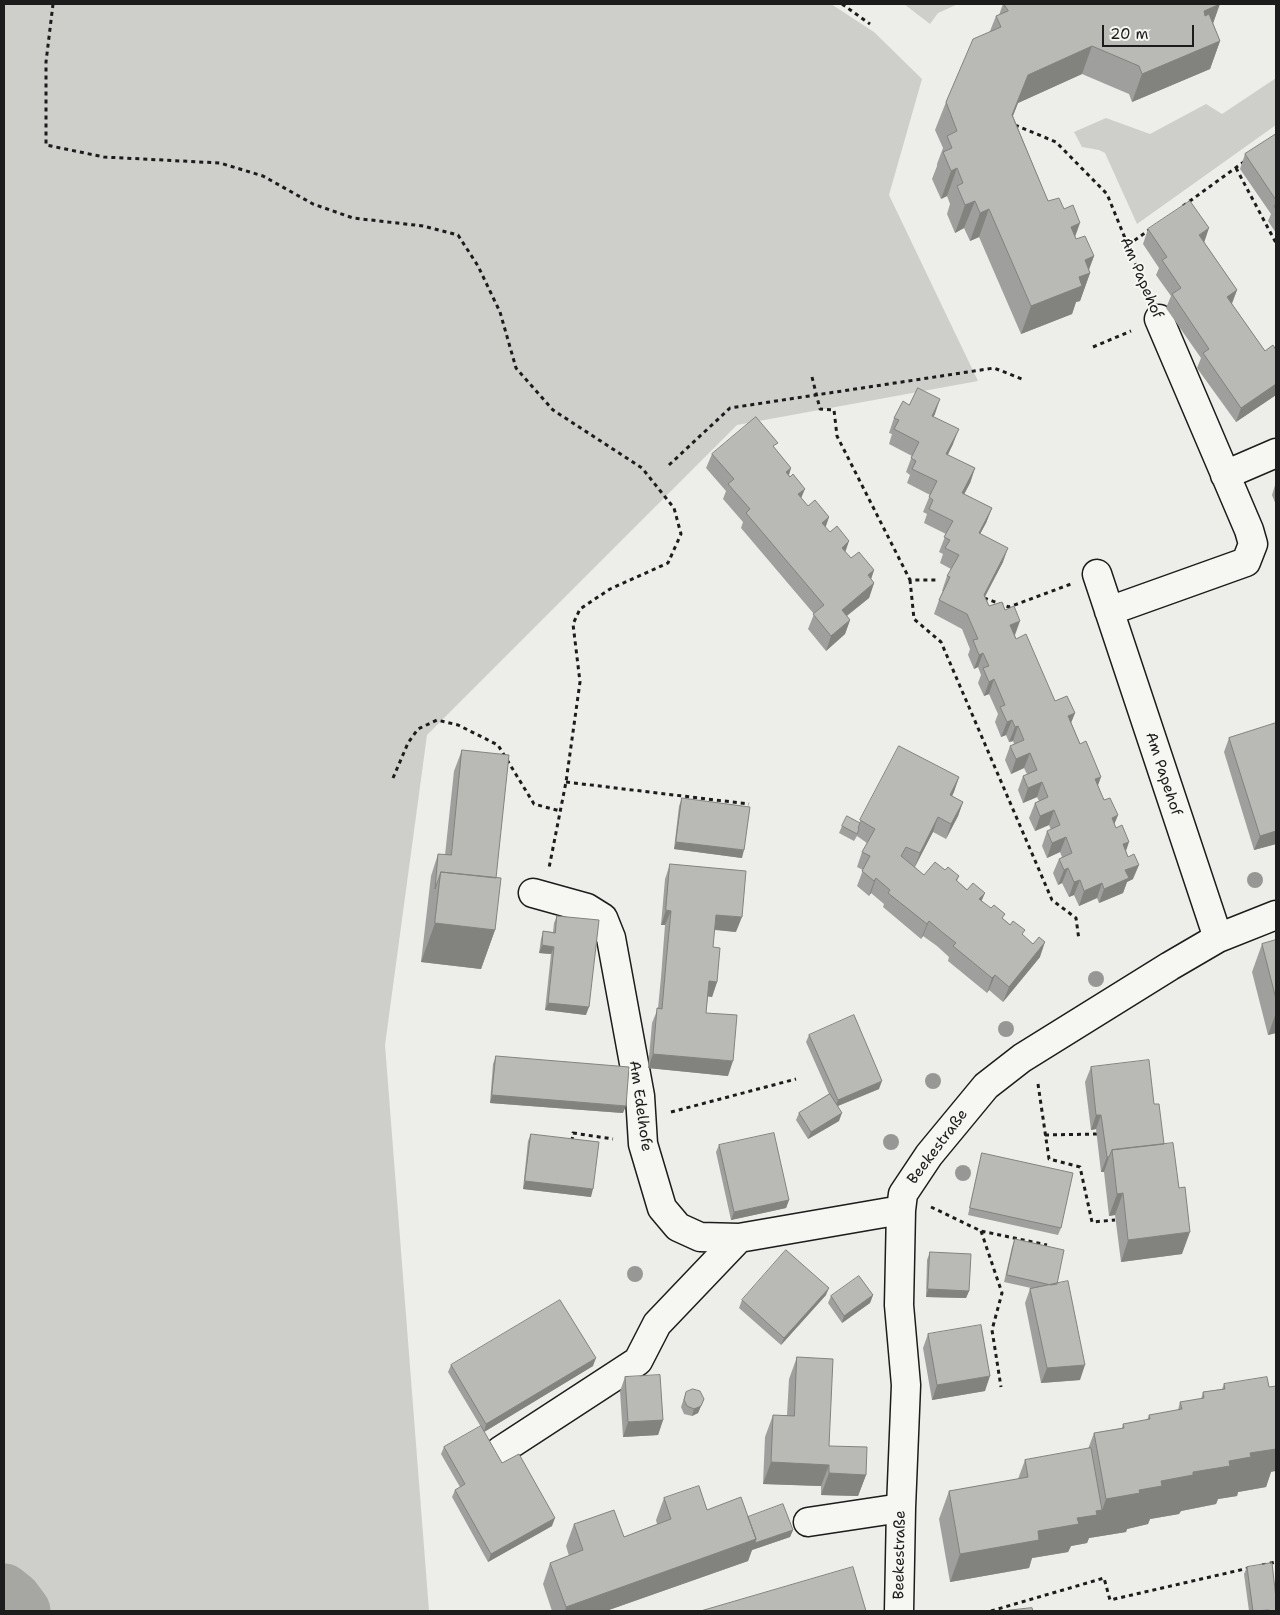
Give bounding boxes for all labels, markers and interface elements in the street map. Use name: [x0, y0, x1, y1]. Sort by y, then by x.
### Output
scale bar: [1105, 15, 1198, 47]
text: 20 m: [1110, 24, 1149, 44]
street label: Am Papehof: [1116, 235, 1166, 321]
street label: Am Papehof: [1141, 730, 1185, 818]
street label: Am Edelhofe: [625, 1059, 655, 1153]
street label: Beekestraße: [904, 1106, 972, 1188]
street label: Beekestraße: [890, 1510, 910, 1600]

